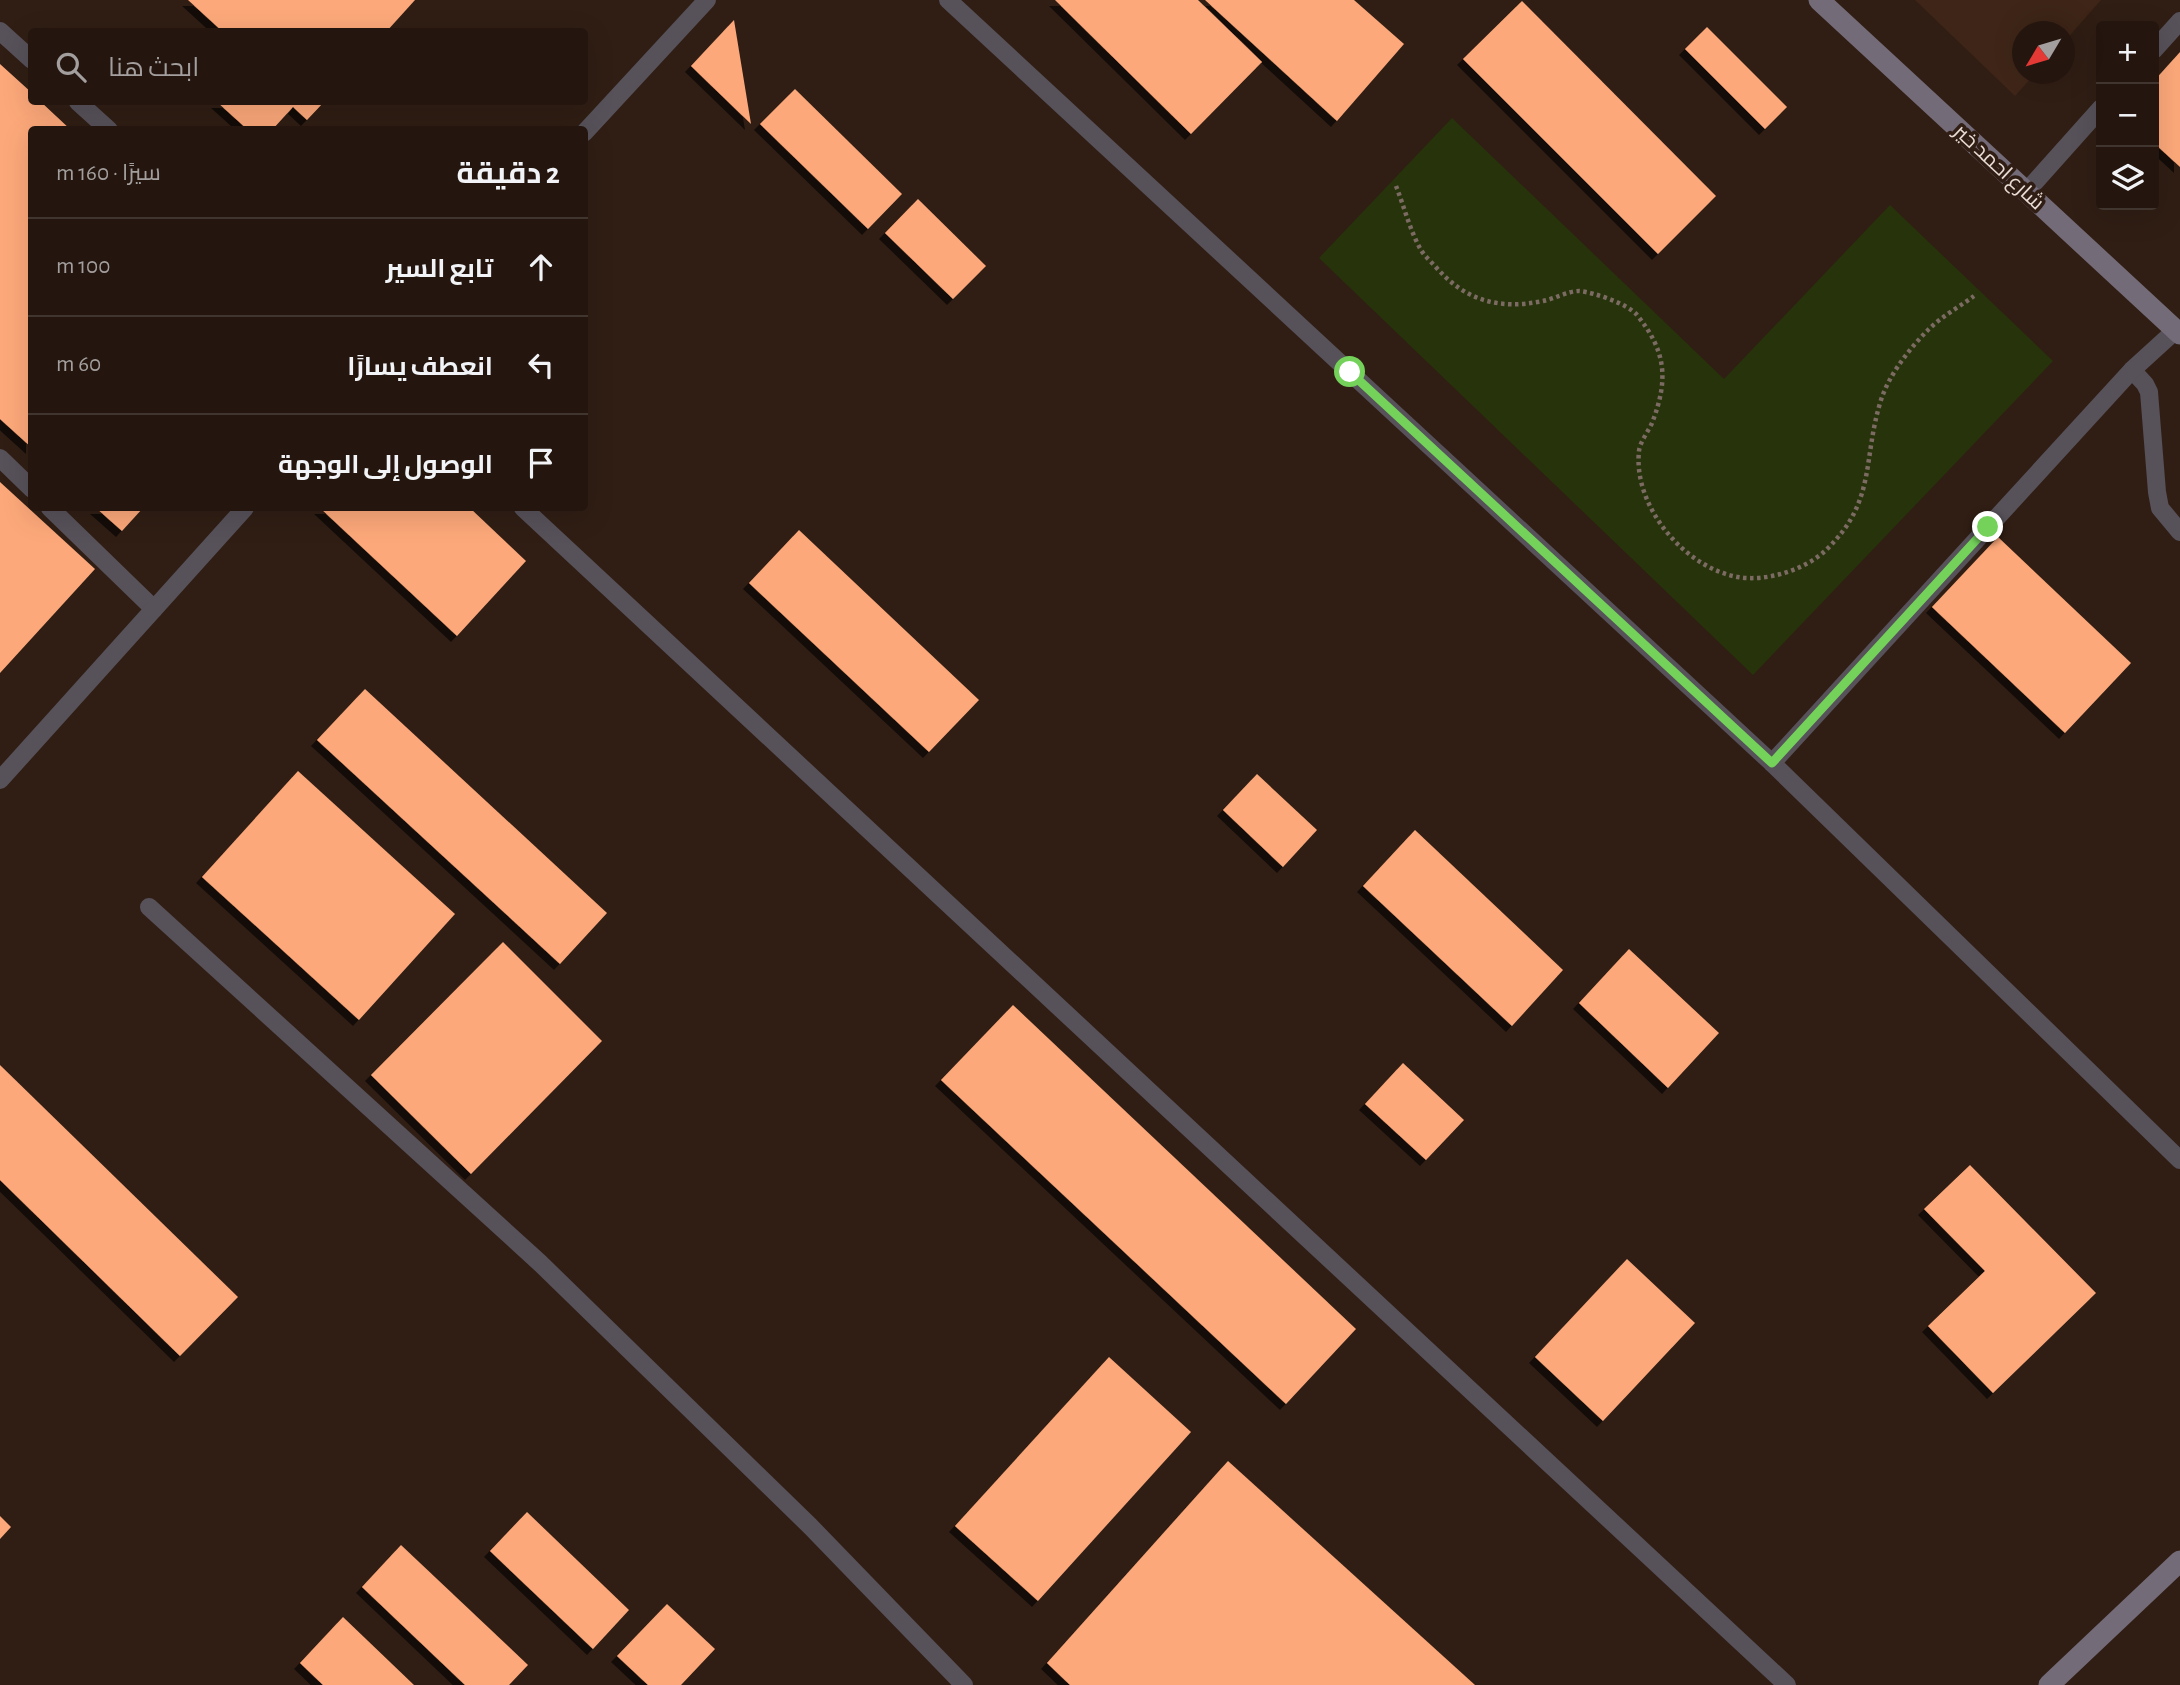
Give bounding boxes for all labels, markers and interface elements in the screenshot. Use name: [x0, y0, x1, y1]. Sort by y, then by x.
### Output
north arrow: [2012, 21, 2075, 84]
map controls: [2096, 21, 2159, 210]
button: +: [2096, 21, 2159, 84]
search box: [28, 28, 588, 105]
icon: search: [52, 48, 90, 86]
text: ابحث هنا: [108, 55, 199, 81]
button: −: [2096, 84, 2159, 147]
street label: شارع احمد خير: [1947, 120, 2048, 216]
button: layers: [2096, 147, 2159, 210]
text: 2 دقيقة: [457, 159, 560, 189]
text: سيرًا · 160 m: [56, 162, 161, 185]
icon: ahead: [522, 248, 560, 286]
text: 100 m: [56, 255, 110, 278]
text: تابع السير: [386, 256, 493, 282]
icon: left: [522, 346, 560, 384]
text: 60 m: [56, 353, 101, 376]
text: انعطف يسارًا: [347, 354, 493, 380]
route start: [1334, 356, 1365, 387]
icon: arrive: [522, 444, 560, 482]
text: الوصول إلى الوجهة: [278, 452, 493, 478]
route end: [1972, 511, 2003, 542]

